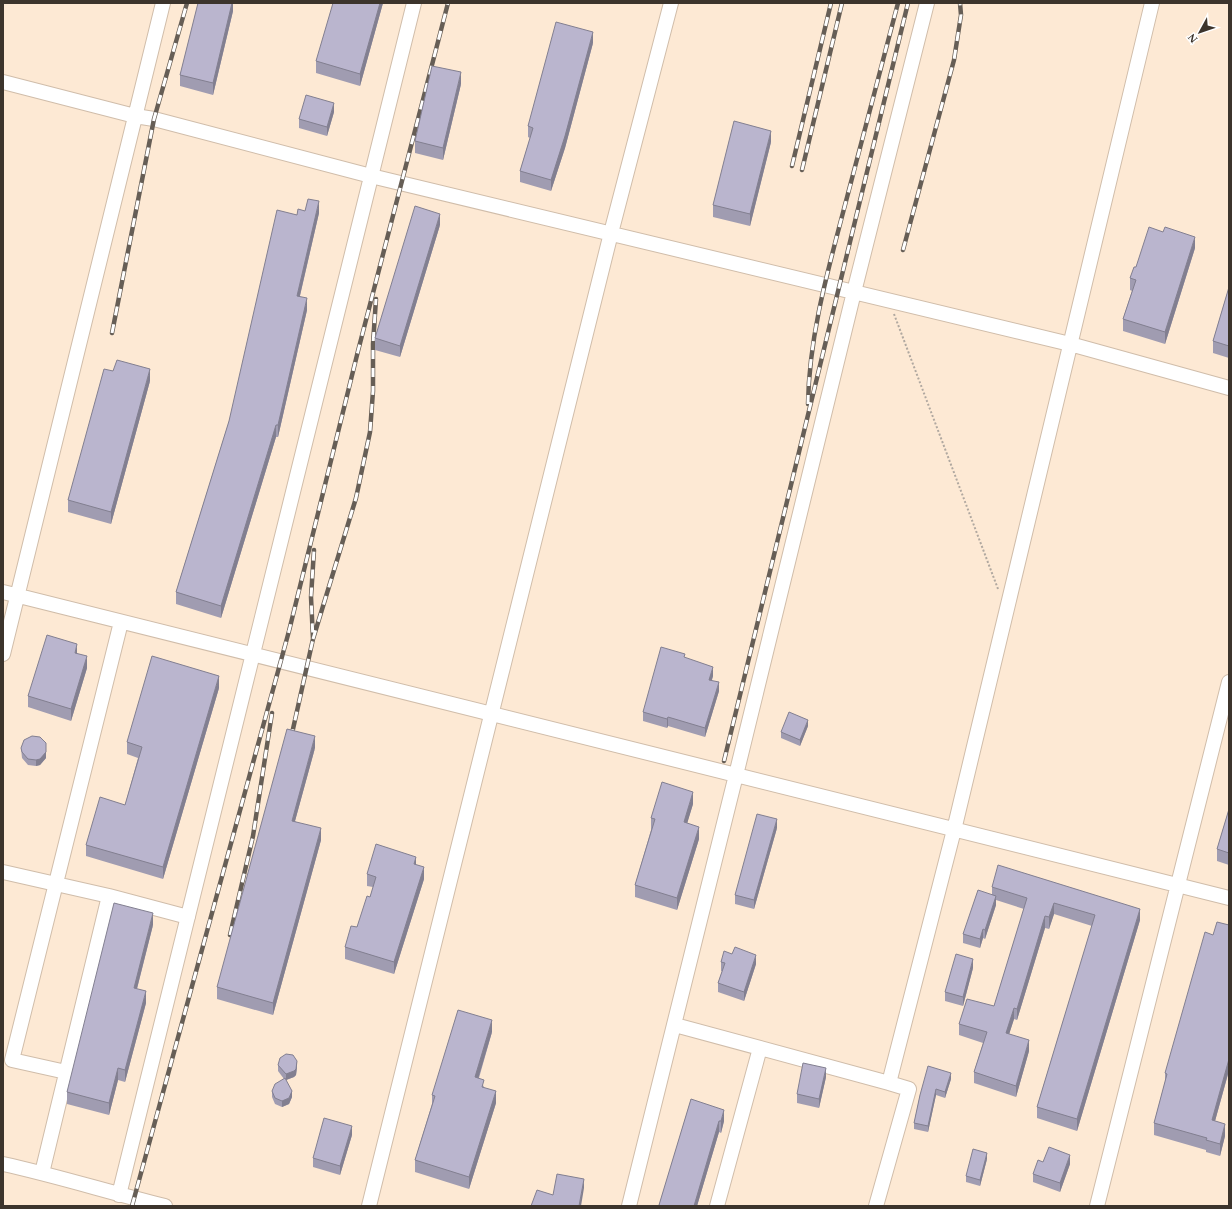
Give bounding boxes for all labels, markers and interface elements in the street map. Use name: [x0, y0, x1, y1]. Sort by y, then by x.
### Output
north arrow: [1180, 12, 1220, 52]
text: N: [1185, 31, 1199, 45]

